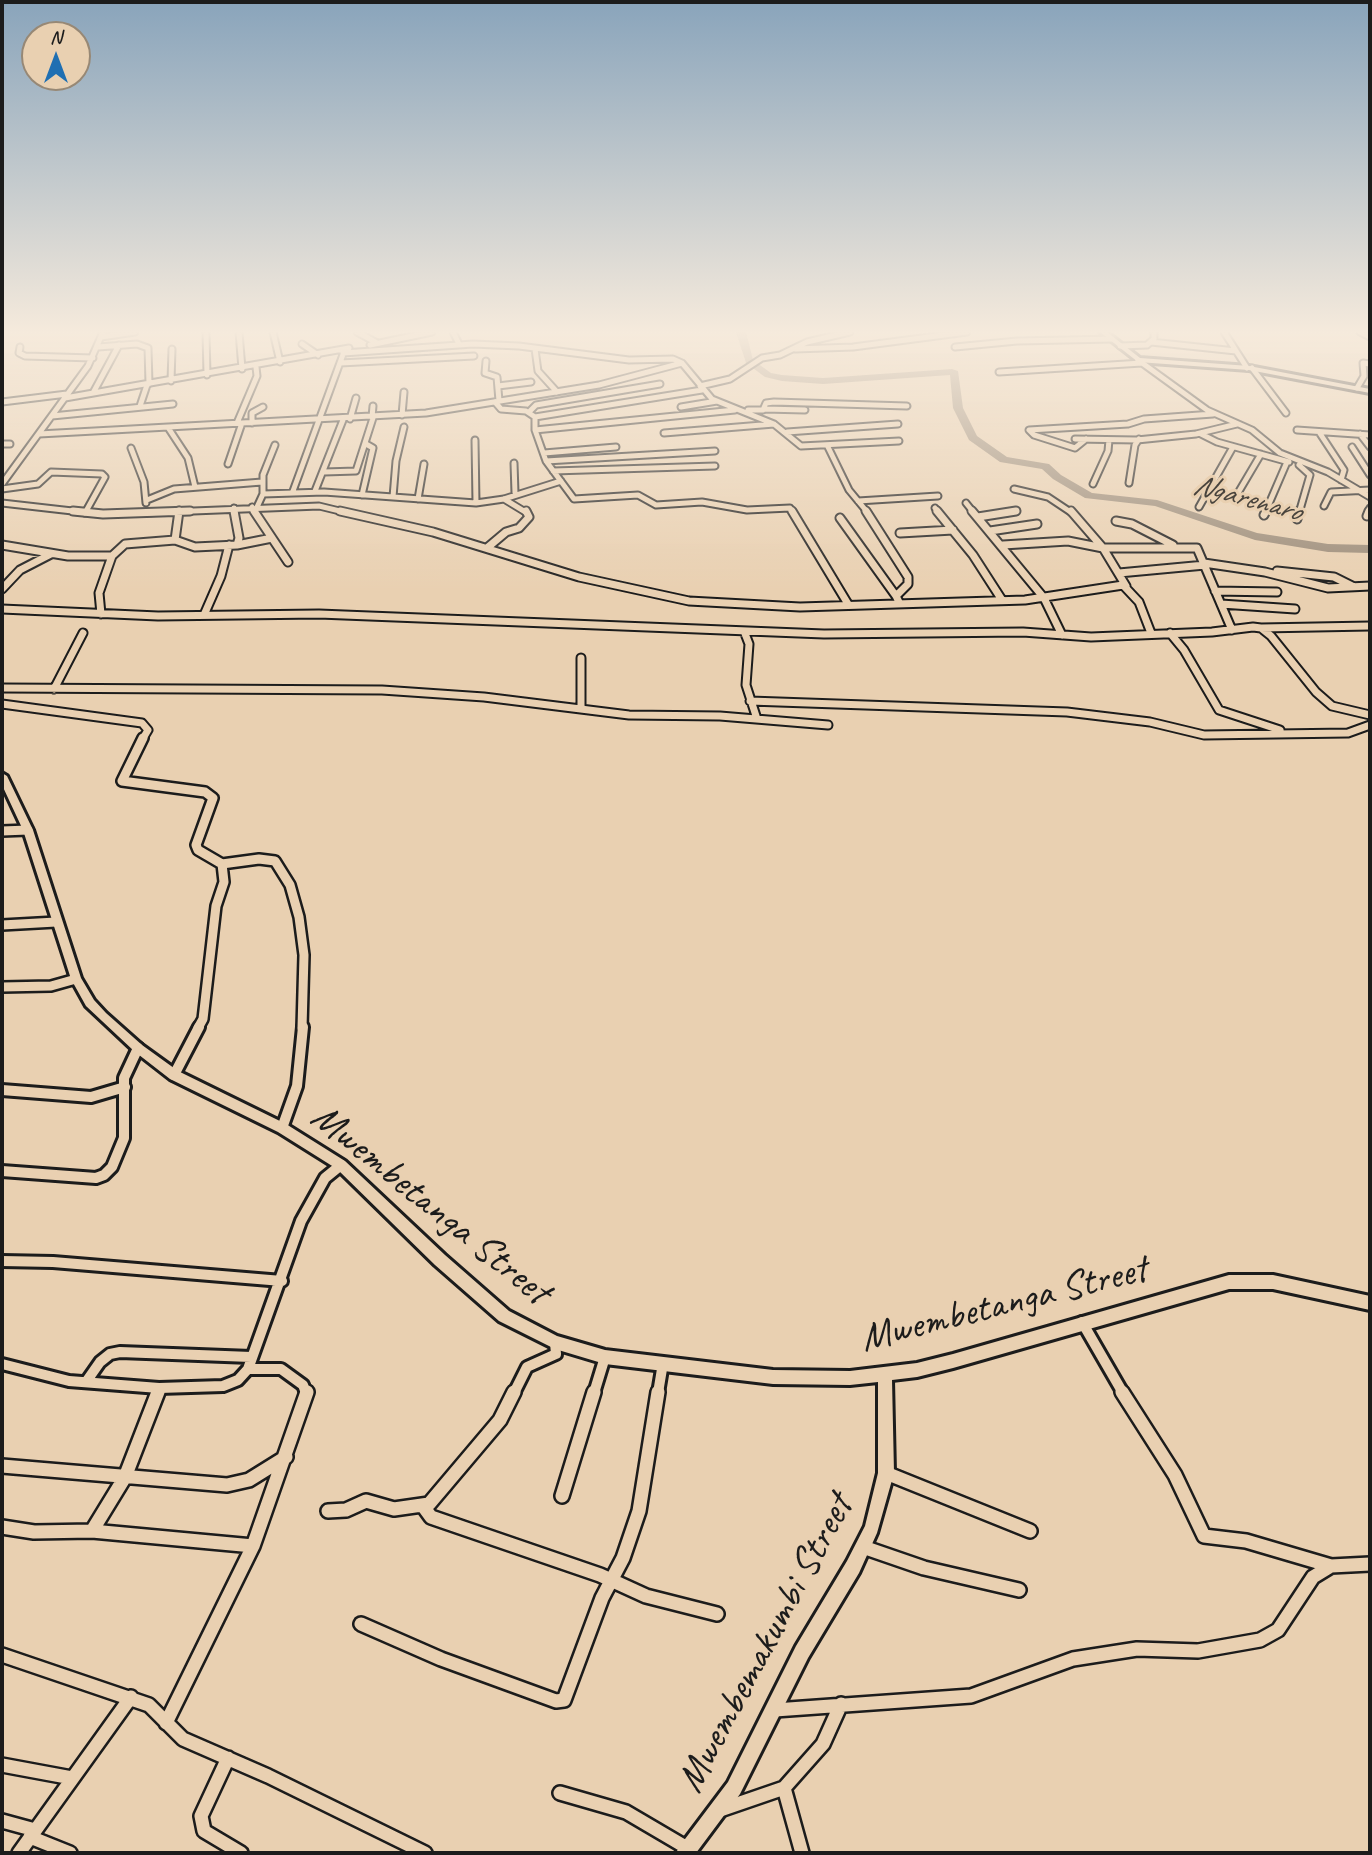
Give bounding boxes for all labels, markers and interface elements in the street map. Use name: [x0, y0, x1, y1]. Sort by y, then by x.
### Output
north arrow: [21, 21, 91, 91]
text: N: [50, 25, 62, 49]
water label: Ngarenaro: [1189, 467, 1305, 531]
street label: Mwembetanga Street: [301, 1094, 559, 1316]
street label: Mwembetanga Street: [856, 1246, 1152, 1364]
street label: Mwembemakumbi Street: [667, 1487, 865, 1801]

